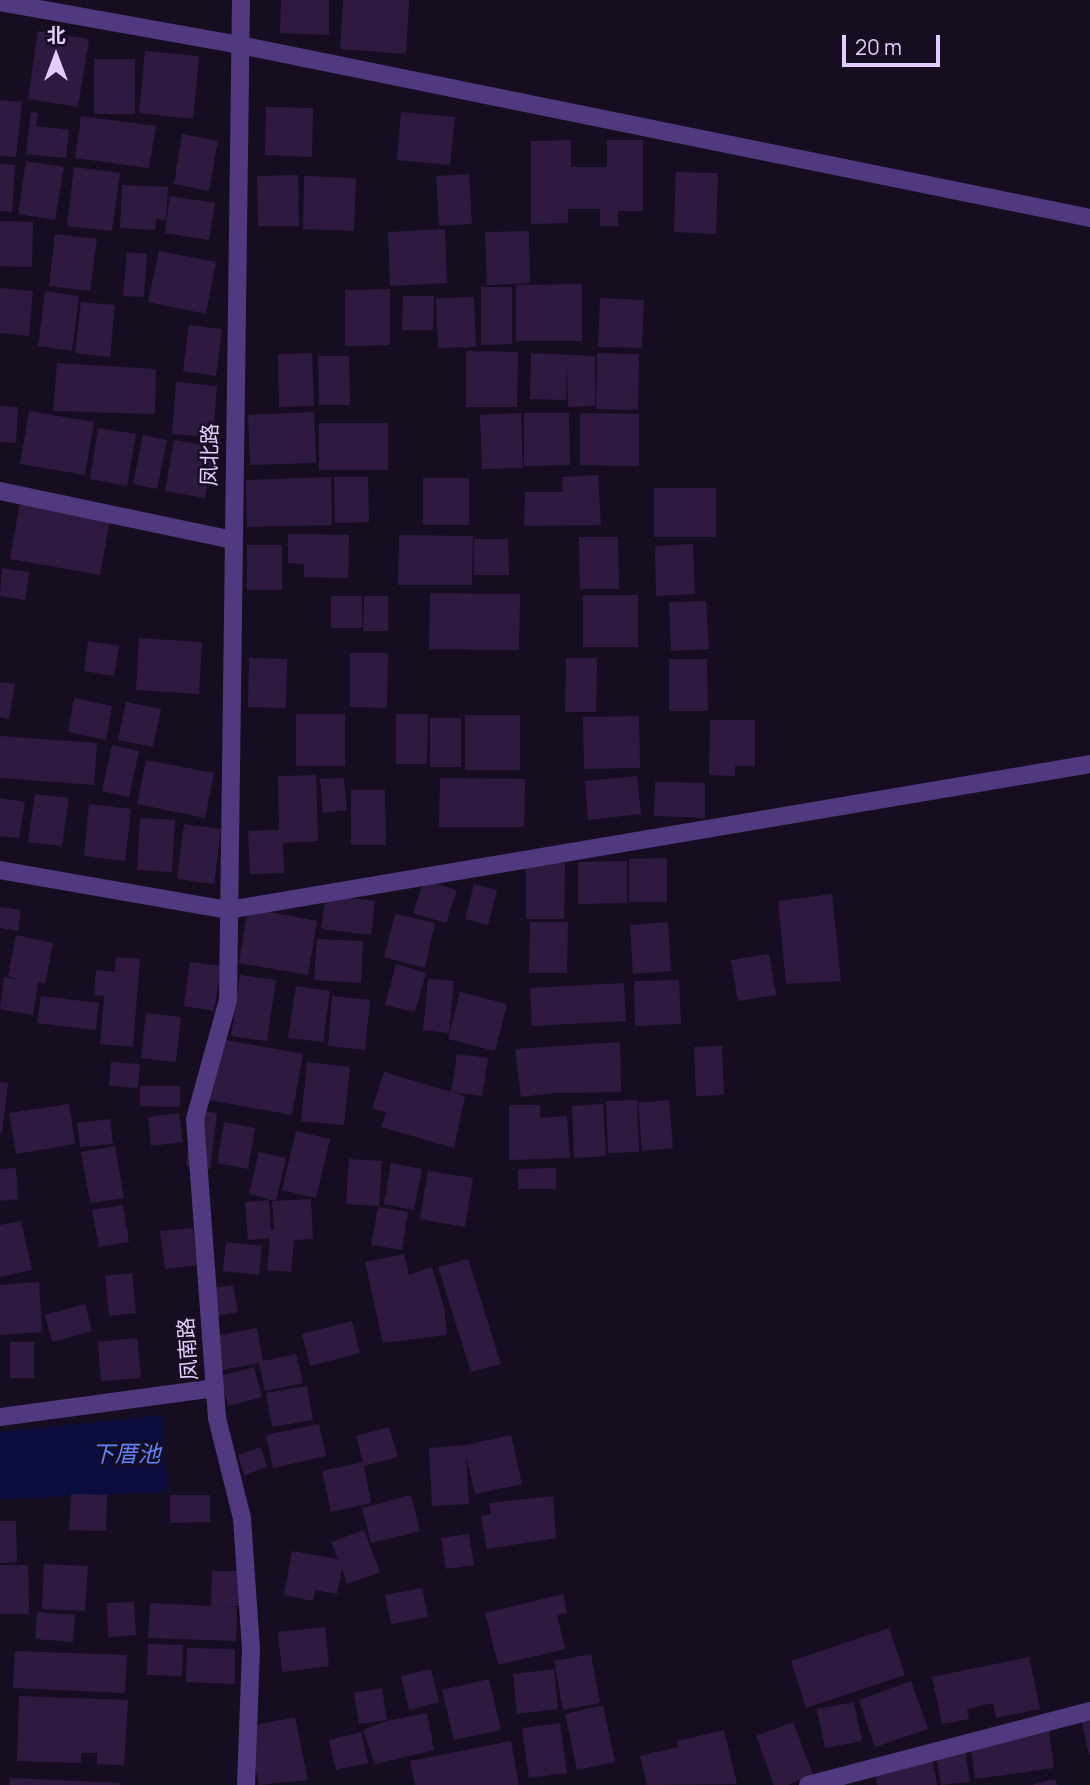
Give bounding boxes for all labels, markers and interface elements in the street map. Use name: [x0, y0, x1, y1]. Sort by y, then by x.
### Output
north arrow: [21, 21, 91, 91]
scale bar: [845, 21, 943, 65]
text: 北: [46, 22, 66, 48]
text: 20 m: [855, 33, 902, 61]
street label: 凤北路: [198, 423, 224, 487]
street label: 凤南路: [174, 1317, 204, 1381]
water label: 下厝池: [92, 1442, 160, 1470]

